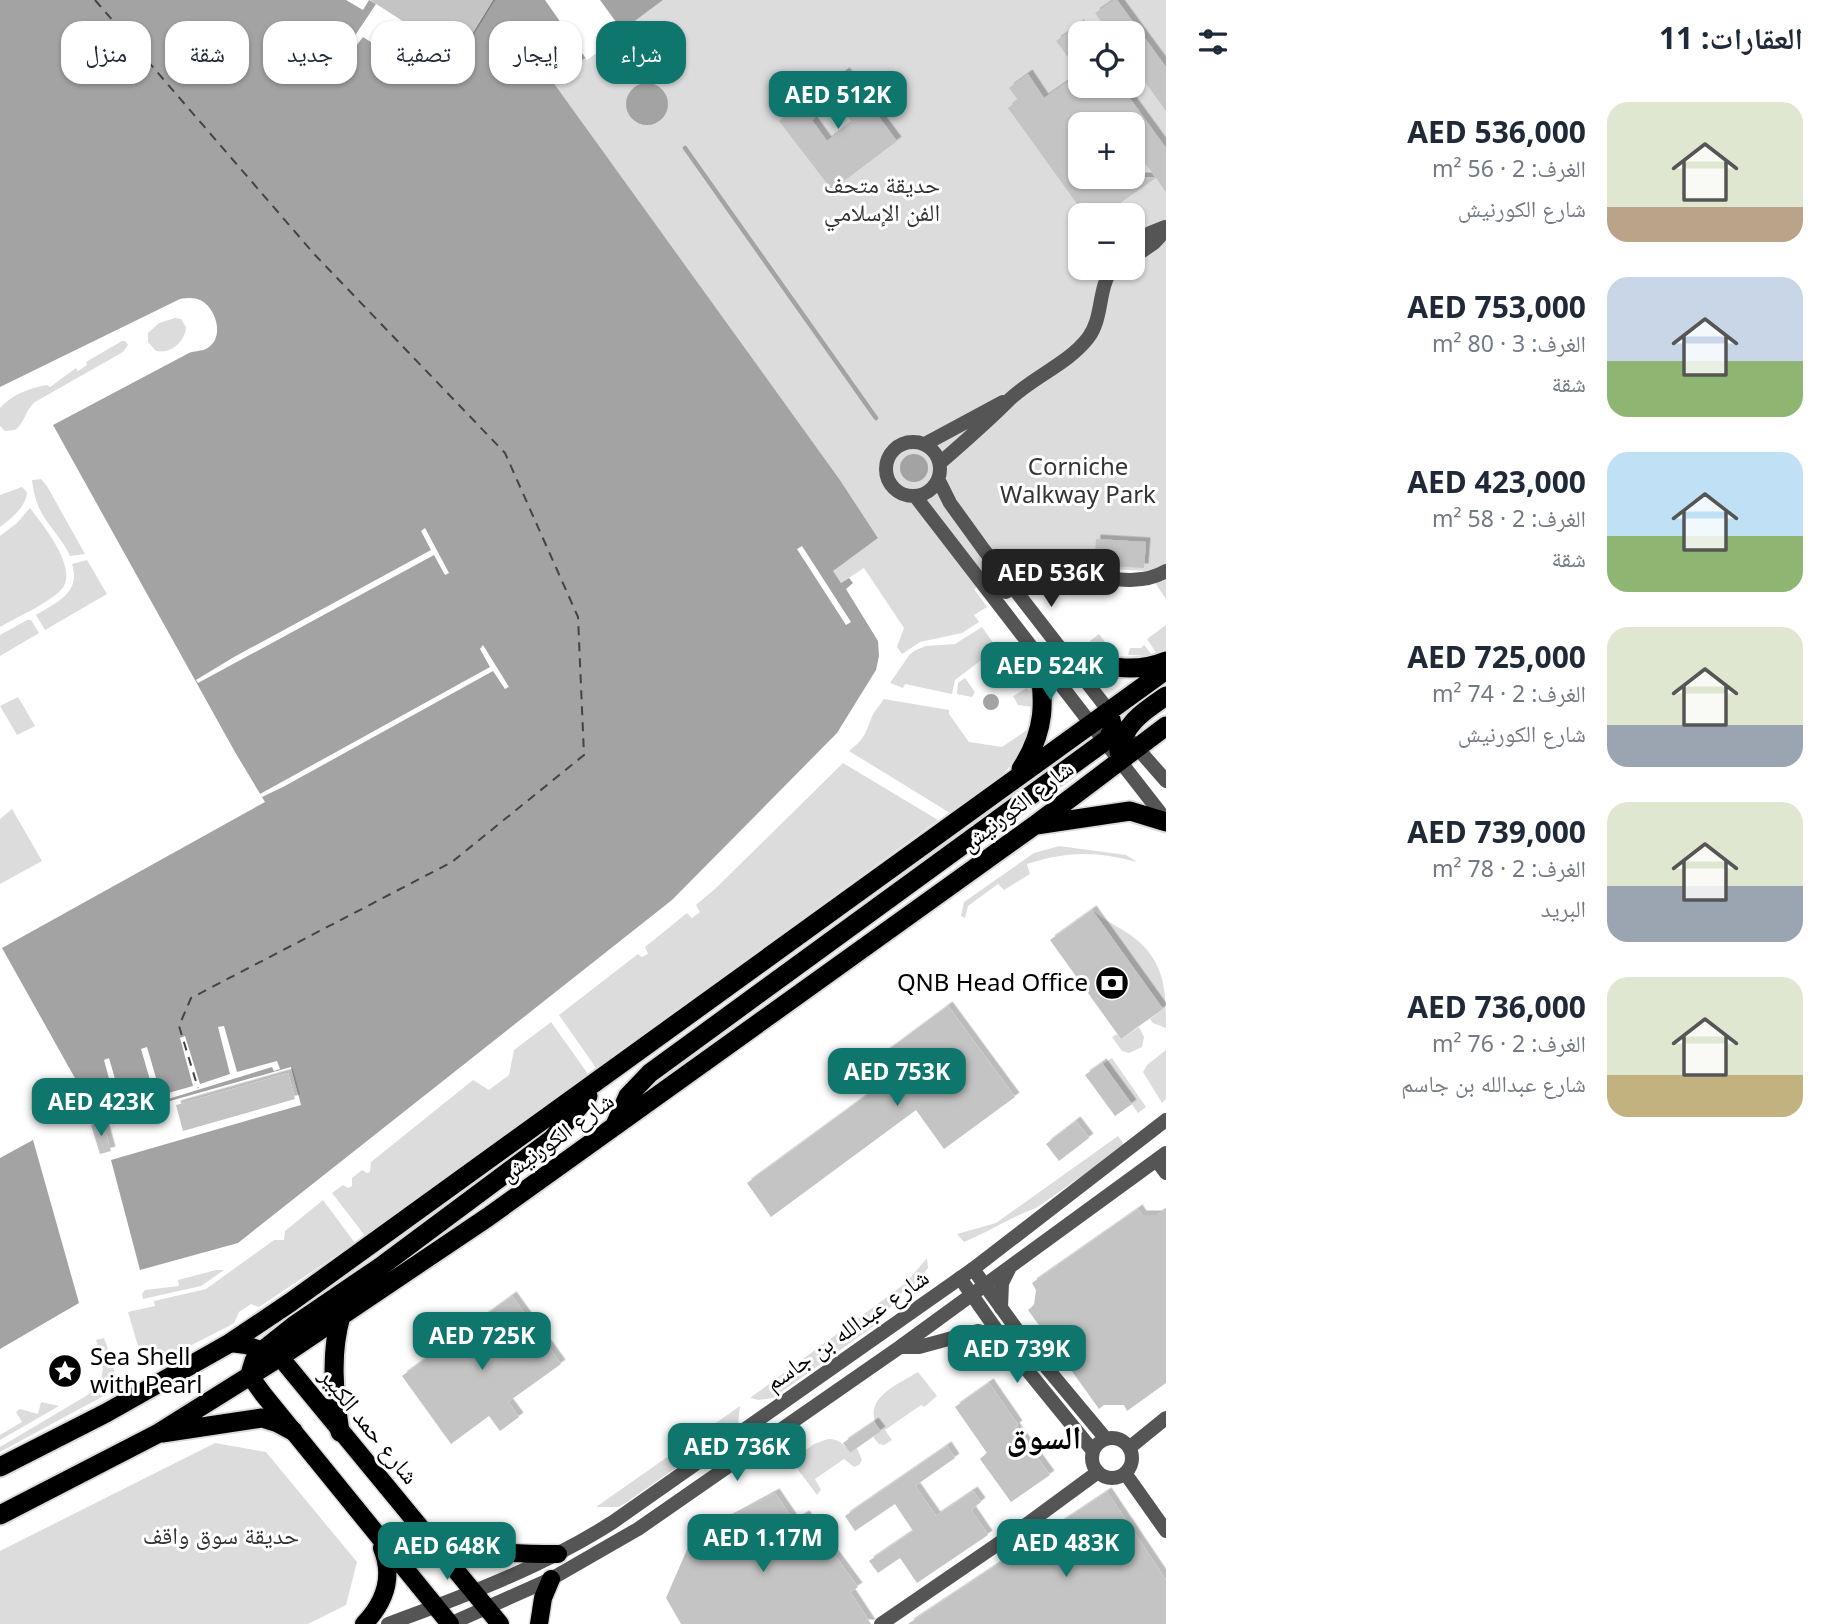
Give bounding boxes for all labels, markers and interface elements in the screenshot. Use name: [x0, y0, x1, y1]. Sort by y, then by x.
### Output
text: العقارات: 11: [1659, 17, 1803, 58]
chip: منزل: [61, 21, 151, 84]
chip: شقة: [165, 21, 249, 84]
chip: جديد: [263, 21, 357, 84]
chip: تصفية: [371, 21, 475, 84]
chip: إيجار: [489, 21, 582, 84]
chip: شراء: [596, 21, 686, 84]
map controls: [1068, 21, 1145, 280]
button: locate: [1068, 21, 1145, 98]
icon: filters: [1194, 23, 1232, 61]
pin: AED 512K: [766, 72, 910, 131]
text: AED 512K: [785, 78, 891, 110]
text: AED 536,000: [1407, 111, 1586, 152]
button: +: [1068, 112, 1145, 189]
icon: home: [1663, 130, 1747, 214]
text: الغرف: 2 · 56 m²: [1432, 152, 1586, 184]
park label: حديقة متحف الفن الإسلامي: [824, 167, 940, 232]
text: شارع الكورنيش: [1458, 192, 1586, 224]
button: −: [1068, 203, 1145, 280]
text: AED 753,000: [1407, 286, 1586, 327]
icon: home: [1663, 305, 1747, 389]
text: الغرف: 3 · 80 m²: [1432, 327, 1586, 359]
text: شقة: [1552, 367, 1586, 399]
park label: Corniche Walkway Park: [1000, 449, 1156, 510]
text: AED 423,000: [1407, 461, 1586, 502]
icon: home: [1663, 480, 1747, 564]
text: الغرف: 2 · 58 m²: [1432, 502, 1586, 534]
text: شقة: [1552, 542, 1586, 574]
pin: AED 536K: [979, 550, 1123, 609]
text: AED 536K: [998, 556, 1104, 588]
text: AED 725,000: [1407, 636, 1586, 677]
pin: AED 524K: [978, 642, 1122, 702]
text: AED 524K: [997, 649, 1103, 681]
icon: home: [1663, 655, 1747, 739]
text: الغرف: 2 · 74 m²: [1432, 677, 1586, 709]
text: شارع الكورنيش: [1458, 717, 1586, 749]
street label: شارع الكورنيش: [953, 751, 1079, 858]
text: AED 739,000: [1407, 811, 1586, 852]
icon: home: [1663, 830, 1747, 914]
text: الغرف: 2 · 78 m²: [1432, 852, 1586, 884]
text: البريد: [1541, 892, 1586, 924]
bank icon: QNB Head Office: [1093, 964, 1131, 1002]
place label: QNB Head Office: [897, 965, 1088, 998]
text: AED 736,000: [1407, 986, 1586, 1027]
icon: home: [1663, 1005, 1747, 1089]
text: الغرف: 2 · 76 m²: [1432, 1027, 1586, 1059]
pin: AED 753K: [825, 1048, 969, 1108]
text: AED 753K: [844, 1055, 950, 1087]
text: شارع عبدالله بن جاسم: [1401, 1067, 1586, 1099]
pin: AED 423K: [29, 1078, 173, 1138]
street label: شارع الكورنيش: [492, 1083, 620, 1188]
text: AED 423K: [48, 1085, 154, 1117]
street label: شارع عبدالله بن جاسم: [758, 1260, 935, 1398]
pin: AED 725K: [410, 1312, 554, 1372]
text: AED 725K: [429, 1319, 535, 1351]
pin: AED 739K: [945, 1326, 1089, 1385]
text: AED 739K: [964, 1332, 1070, 1364]
place label: Sea Shell with Pearl: [90, 1339, 202, 1400]
place icon: Sea Shell with Pearl: [46, 1352, 84, 1390]
street label: شارع حمد الكبير: [312, 1359, 428, 1491]
district label: السوق: [1007, 1415, 1081, 1458]
pin: AED 736K: [665, 1424, 809, 1483]
text: AED 736K: [684, 1430, 790, 1462]
pin: AED 1.17M: [683, 1514, 843, 1574]
park label: حديقة سوق واقف: [143, 1518, 299, 1551]
pin: AED 483K: [994, 1520, 1138, 1579]
text: AED 1.17M: [703, 1521, 823, 1553]
pin: AED 648K: [375, 1522, 519, 1582]
text: AED 483K: [1013, 1526, 1119, 1558]
text: AED 648K: [394, 1529, 500, 1561]

